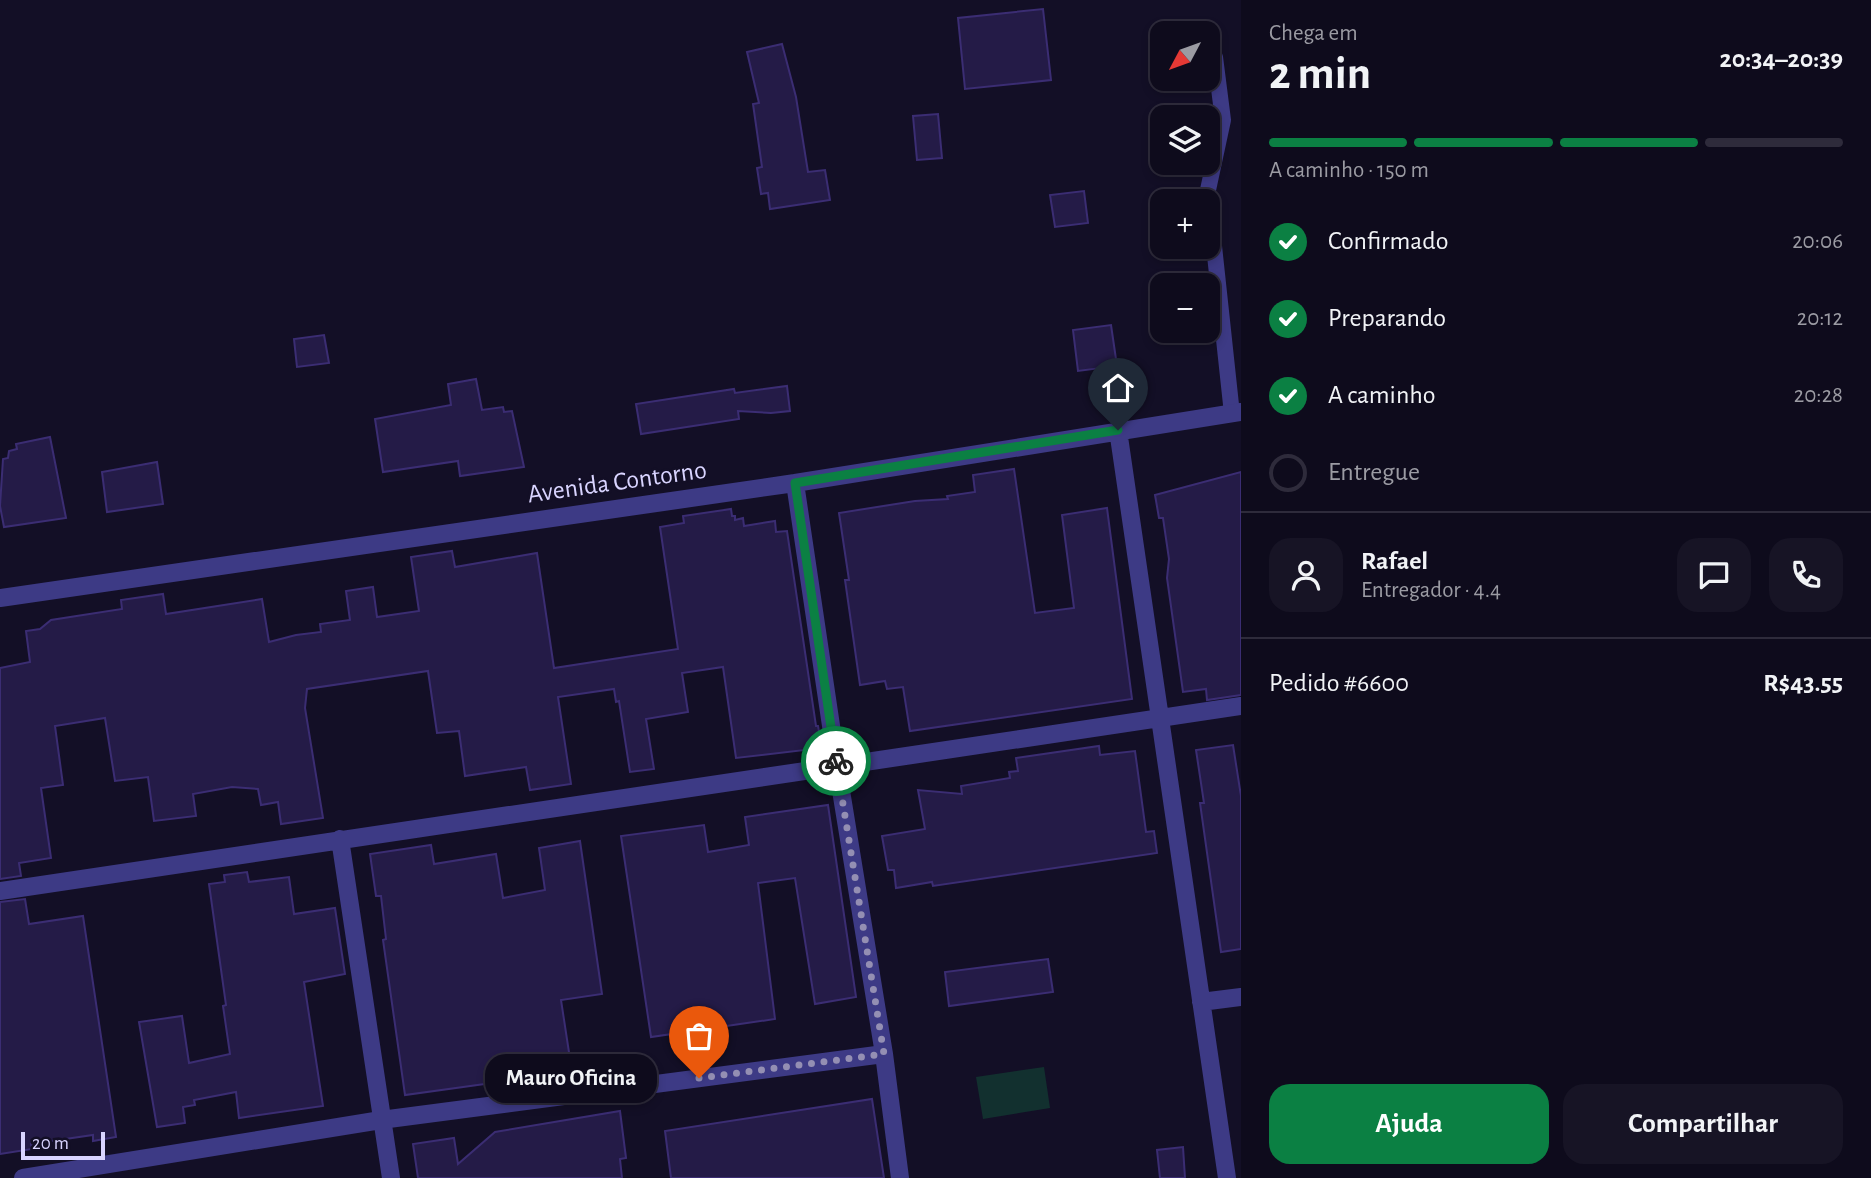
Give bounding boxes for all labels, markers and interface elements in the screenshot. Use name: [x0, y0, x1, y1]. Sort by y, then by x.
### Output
north arrow: [1150, 21, 1220, 91]
map controls: [1150, 21, 1220, 343]
text: Chega em: [1269, 22, 1358, 45]
text: 20:34–20:39: [1719, 46, 1843, 72]
text: 2 min: [1269, 51, 1371, 97]
button: layers: [1150, 105, 1220, 175]
text: A caminho · 150 m: [1269, 159, 1429, 182]
button: +: [1150, 189, 1220, 259]
icon: check: [1269, 223, 1307, 261]
text: Confirmado: [1328, 228, 1449, 254]
text: 20:06: [1792, 230, 1843, 253]
button: −: [1150, 273, 1220, 343]
icon: check: [1269, 300, 1307, 338]
text: Preparando: [1328, 305, 1446, 331]
text: 20:12: [1797, 307, 1843, 330]
pin: [1088, 358, 1148, 430]
icon: home: [1099, 369, 1137, 407]
icon: check: [1269, 377, 1307, 415]
text: A caminho: [1328, 382, 1436, 408]
text: 20:28: [1794, 384, 1843, 407]
street label: Avenida Contorno: [526, 457, 708, 507]
text: Entregue: [1328, 459, 1420, 485]
button: person: [1269, 538, 1343, 612]
button: chat: [1677, 538, 1751, 612]
button: phone: [1769, 538, 1843, 612]
text: Rafael: [1361, 548, 1428, 574]
text: Entregador · 4.4: [1361, 579, 1501, 602]
text: Pedido #6600: [1269, 670, 1409, 696]
text: R$43.55: [1763, 670, 1843, 696]
courier: [801, 726, 871, 796]
icon: bike: [817, 742, 855, 780]
pin: [669, 1006, 729, 1078]
icon: bag: [680, 1017, 718, 1055]
callout: Mauro Oficina: [486, 1054, 657, 1102]
text: Mauro Oficina: [506, 1067, 636, 1090]
button: Ajuda: [1269, 1084, 1549, 1164]
button: Compartilhar: [1563, 1084, 1843, 1164]
scale bar: [21, 1129, 105, 1161]
text: 20 m: [32, 1134, 69, 1153]

